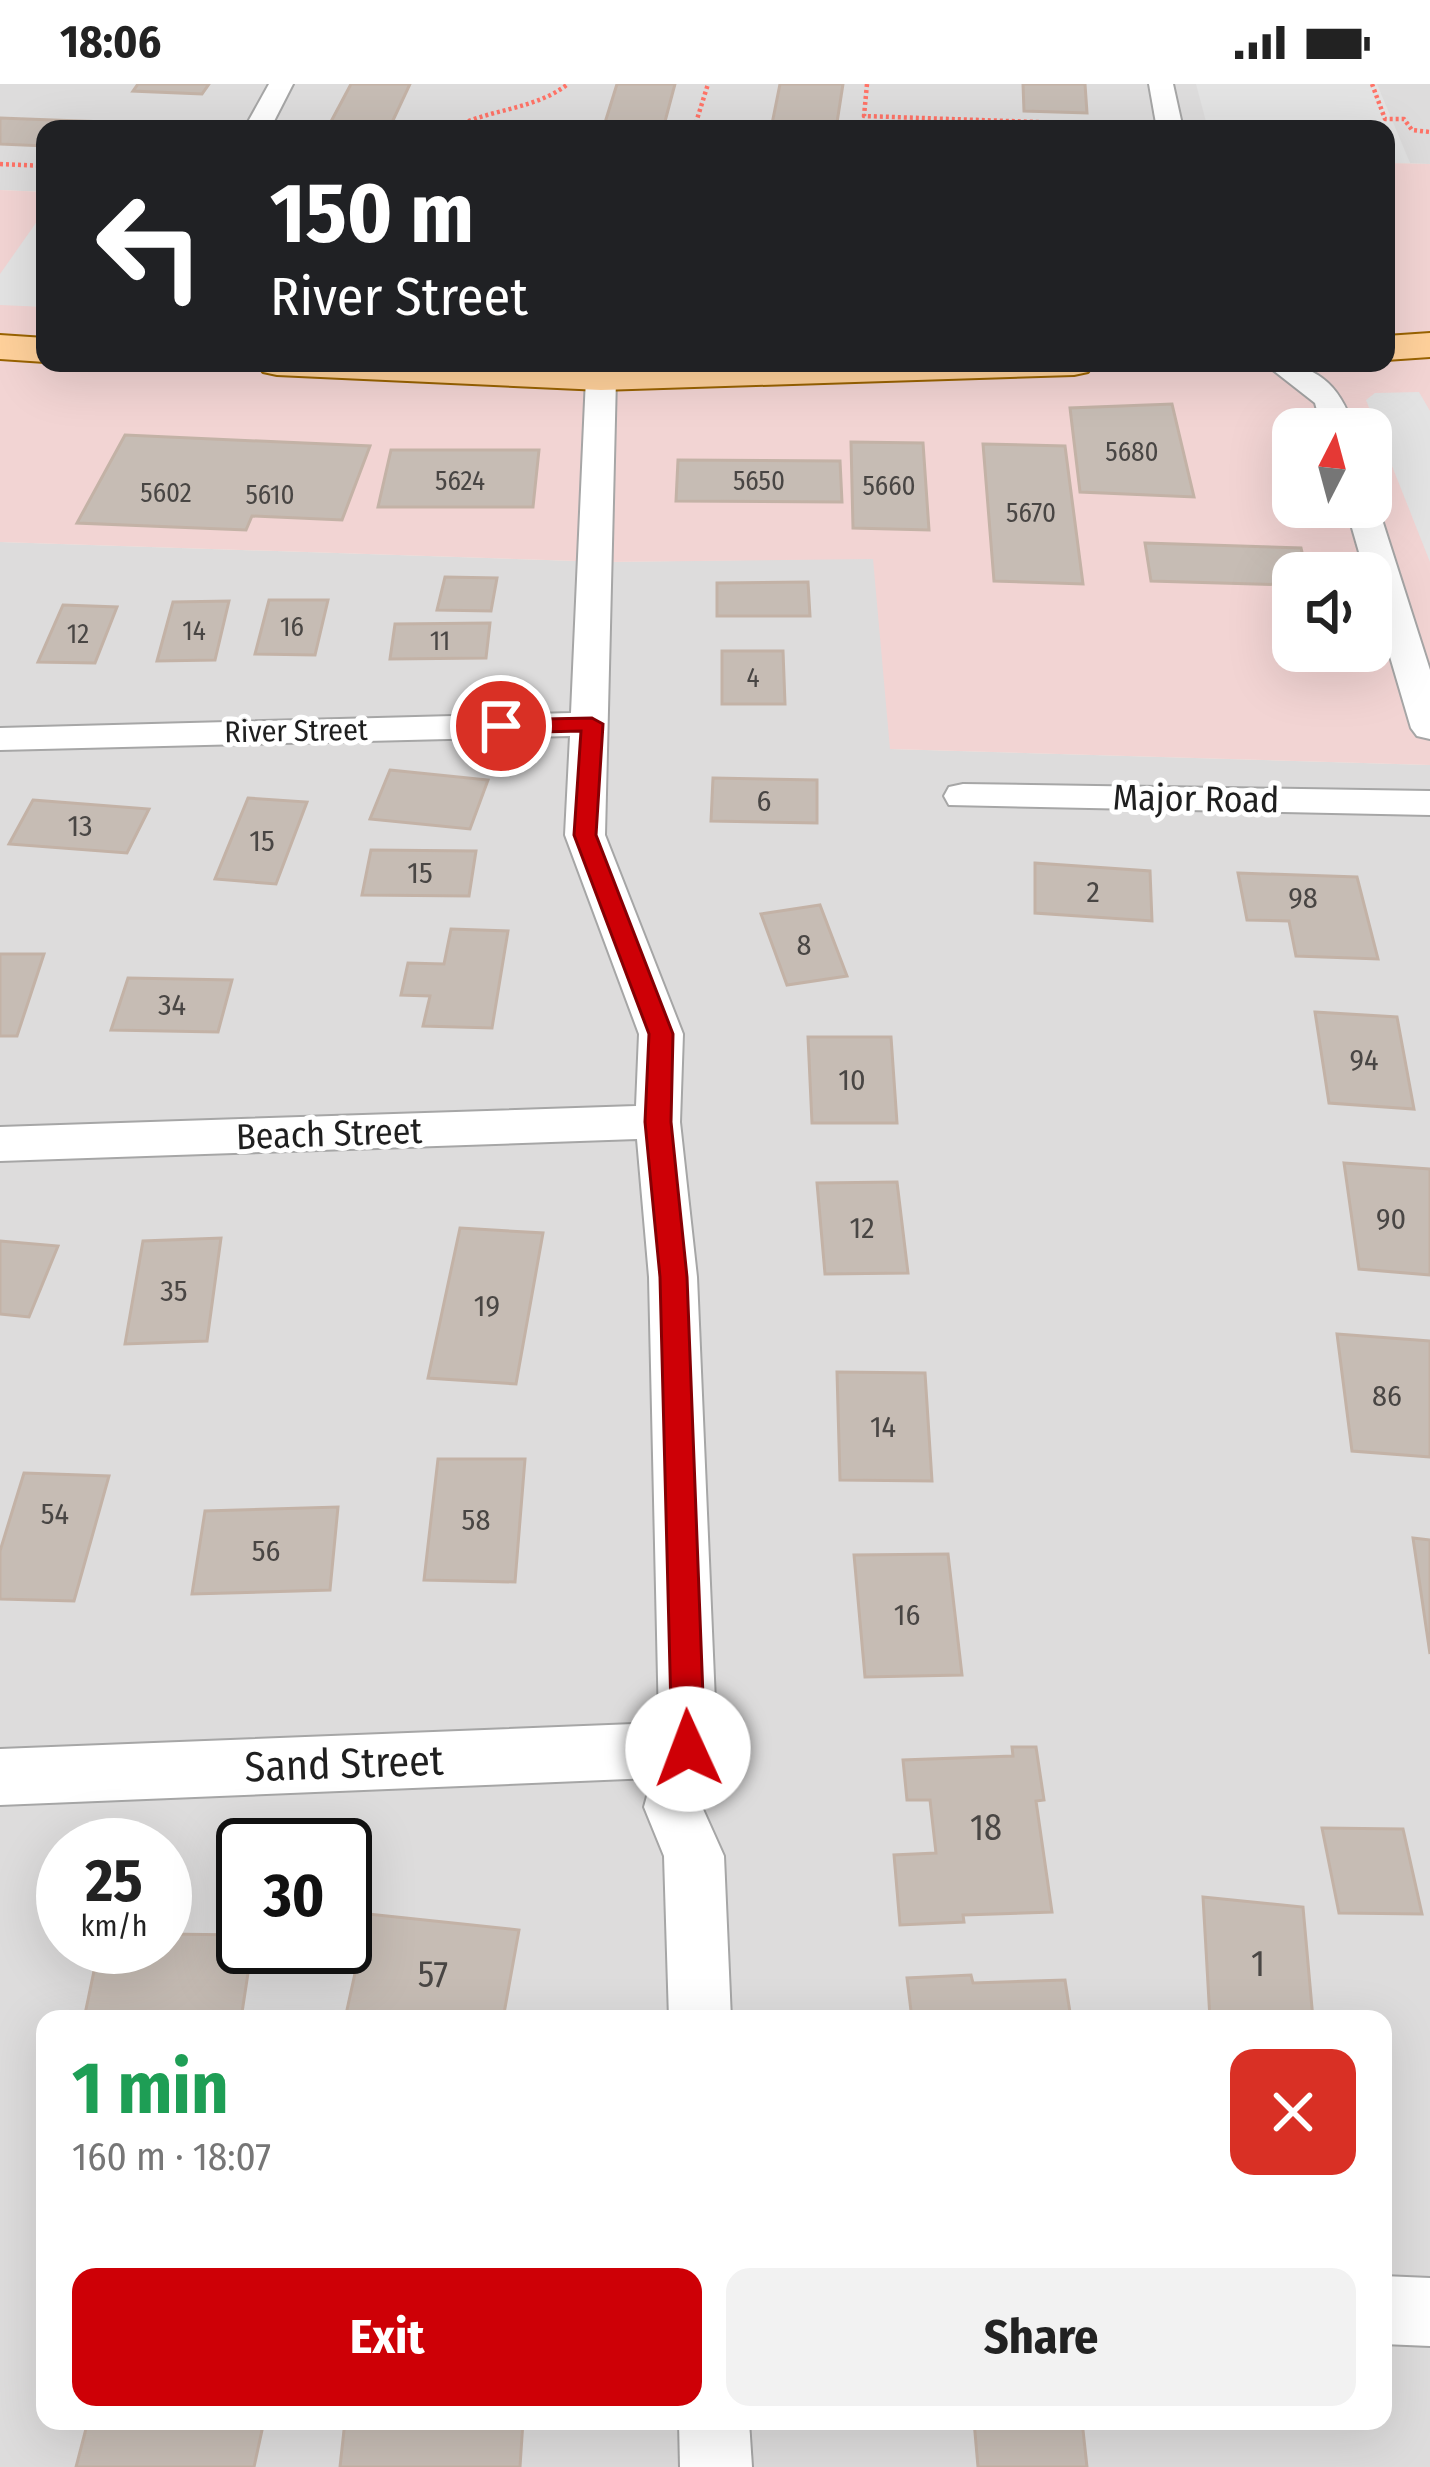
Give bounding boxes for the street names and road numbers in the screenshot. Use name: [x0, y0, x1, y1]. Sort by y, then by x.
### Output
street label: River Street: [224, 712, 368, 750]
street label: Major Road: [1112, 776, 1280, 822]
street label: Beach Street: [235, 1109, 423, 1159]
street label: Sand Street: [244, 1736, 445, 1792]

